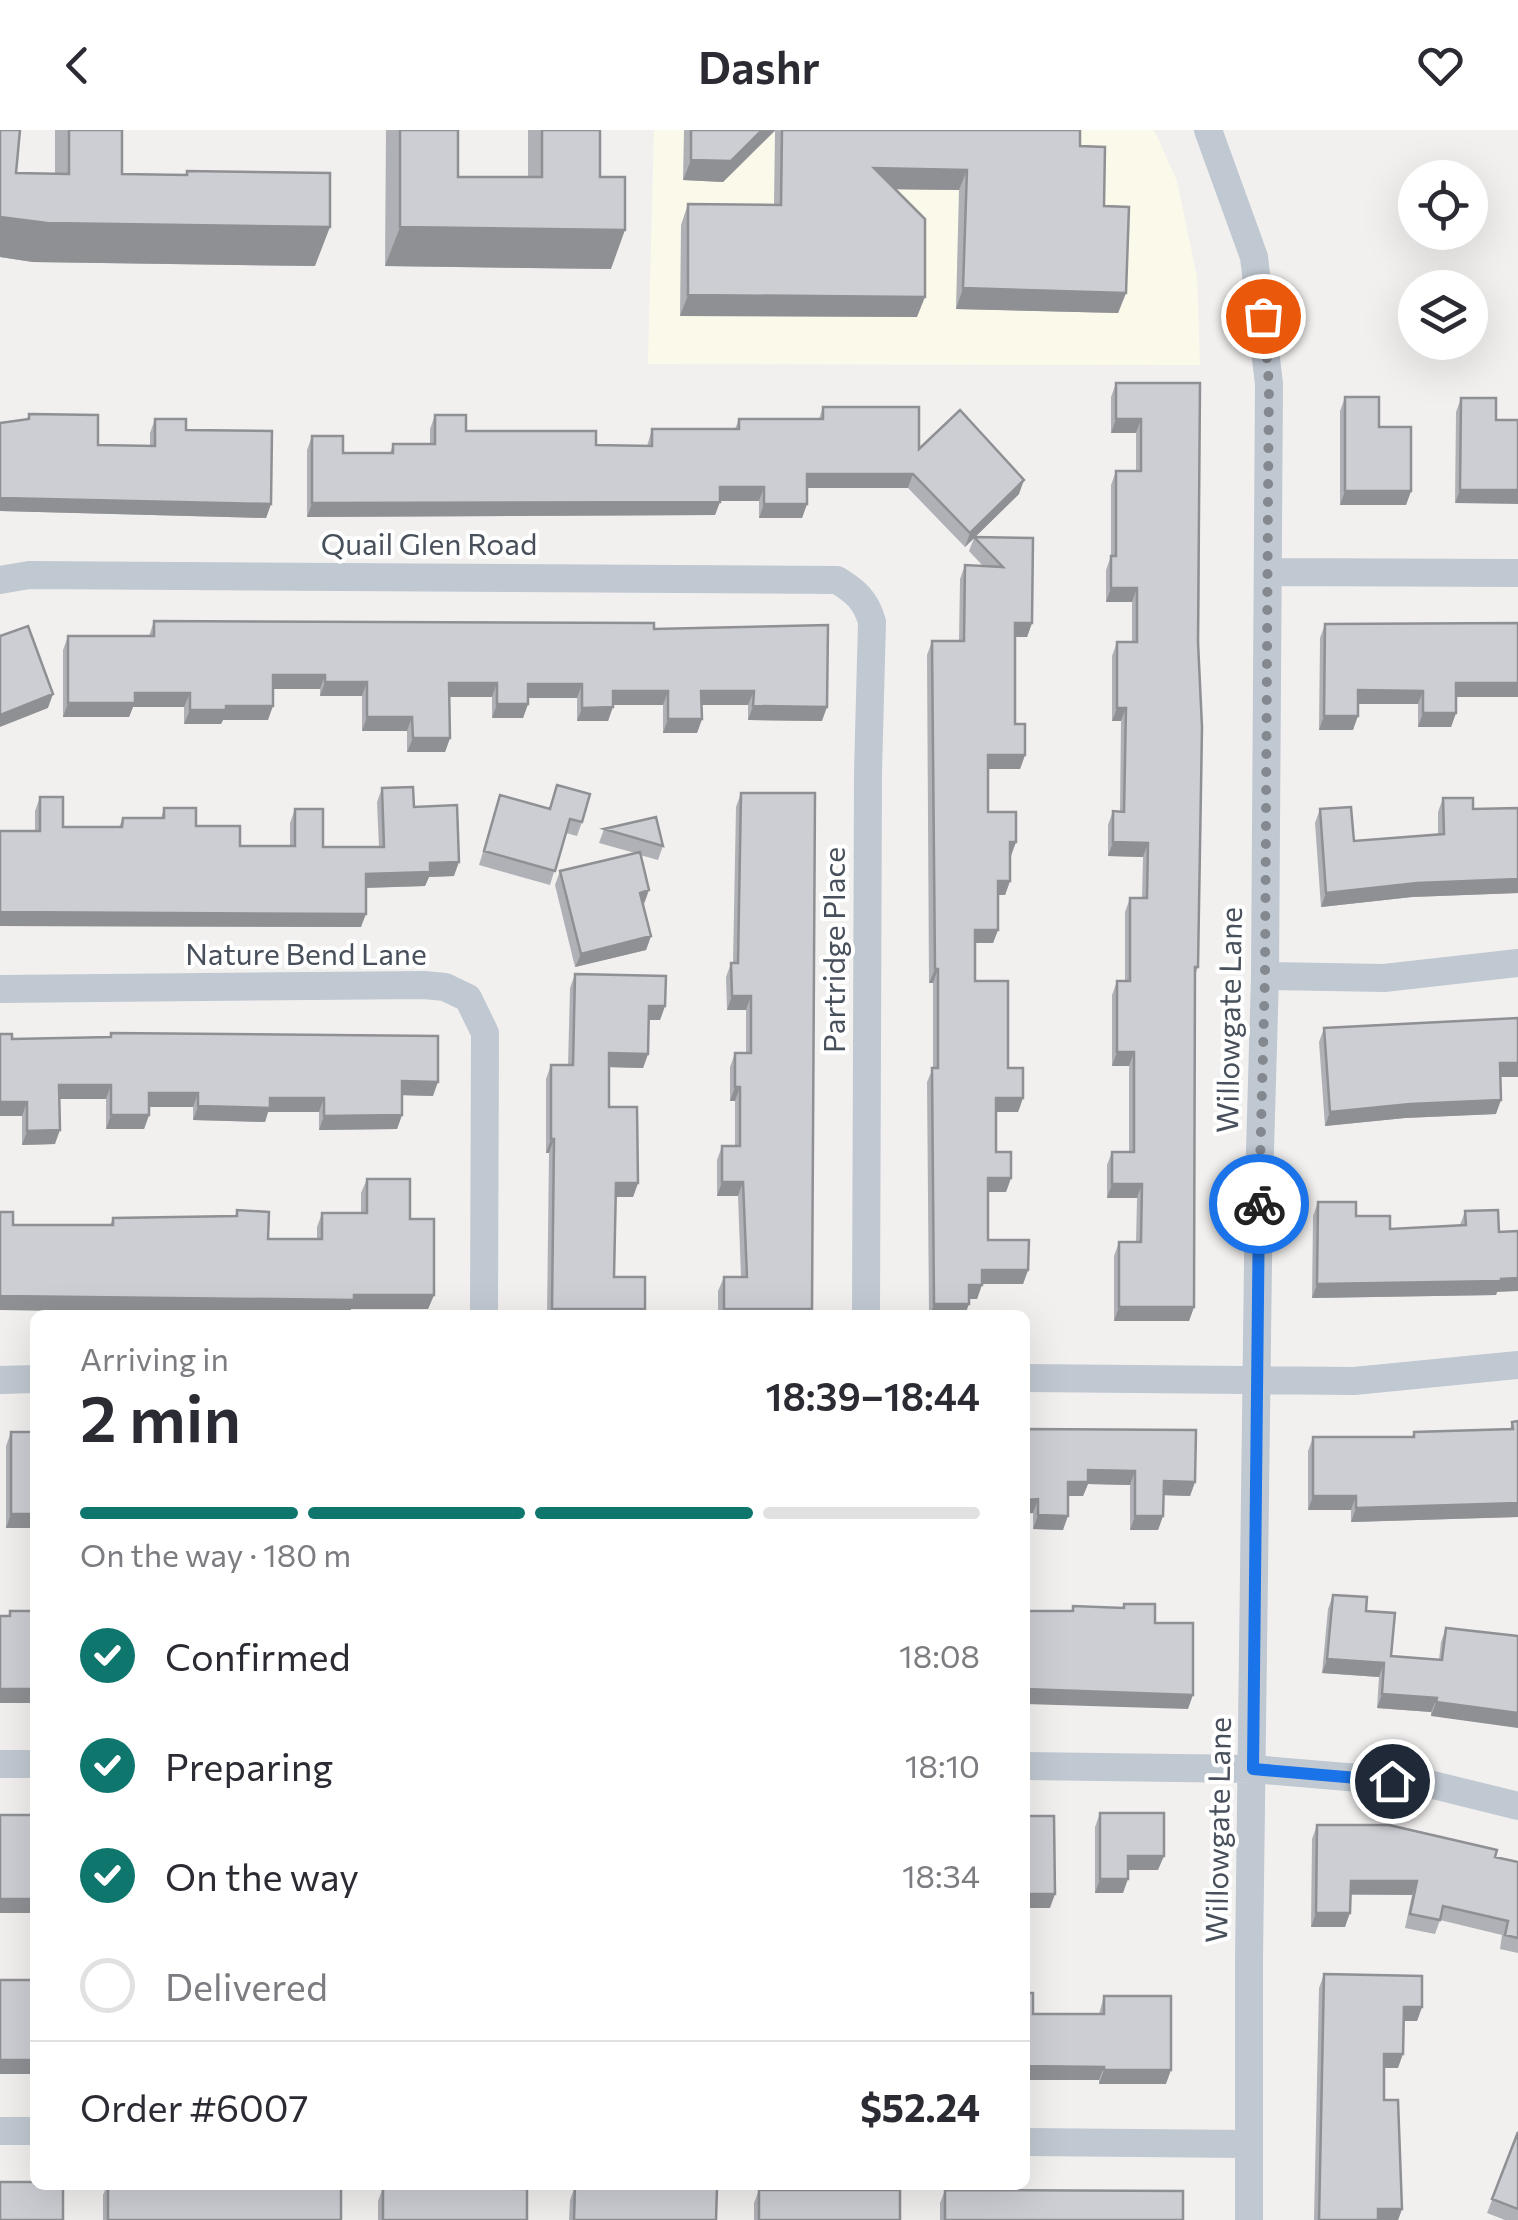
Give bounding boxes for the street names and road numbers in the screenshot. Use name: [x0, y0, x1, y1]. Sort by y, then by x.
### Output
street label: Quail Glen Road: [321, 524, 537, 561]
street label: Partridge Place: [814, 847, 851, 1053]
street label: Willowgate Lane: [1207, 907, 1248, 1133]
street label: Nature Bend Lane: [185, 934, 427, 971]
street label: Willowgate Lane: [1196, 1717, 1237, 1943]

